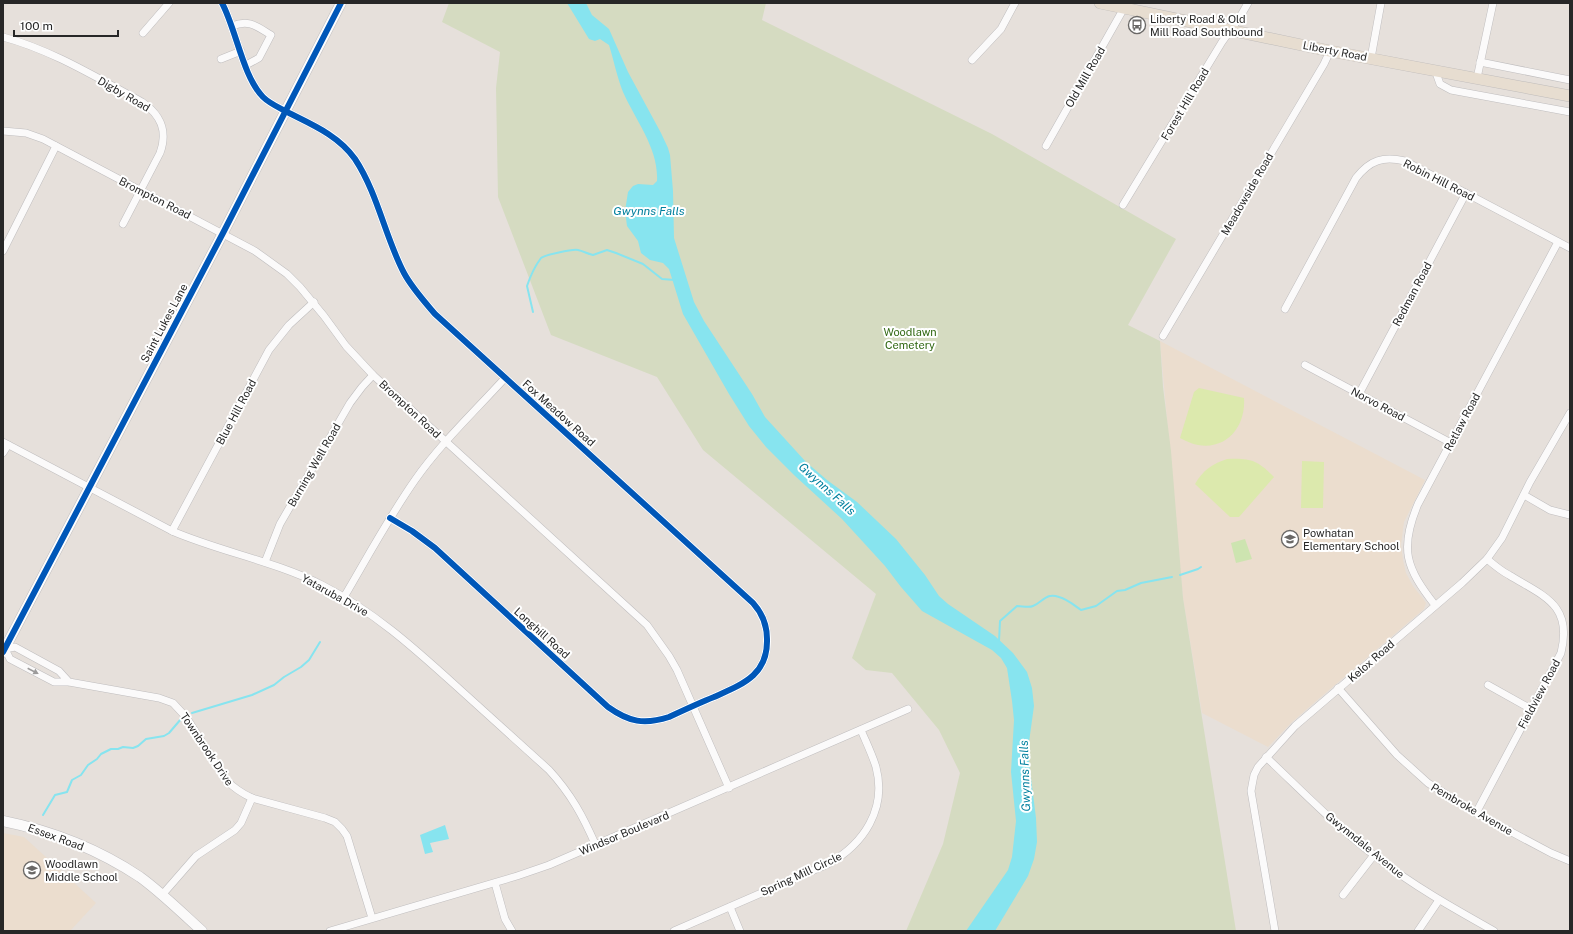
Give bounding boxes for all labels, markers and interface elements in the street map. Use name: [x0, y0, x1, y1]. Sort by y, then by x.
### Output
scale bar: [14, 12, 118, 38]
place label: Liberty Road & Old Mill Road Southbound: [1150, 13, 1263, 38]
bus stop icon: Liberty Road & Old Mill Road Southbound: [1127, 15, 1147, 35]
text: 100 m: [20, 19, 53, 33]
street label: Liberty Road: [1302, 39, 1368, 63]
street label: Old Mill Road: [1063, 45, 1107, 109]
street label: Forest Hill Road: [1159, 66, 1211, 142]
street label: Digby Road: [96, 74, 152, 114]
street label: Meadowside Road: [1219, 151, 1275, 237]
street label: Robin Hill Road: [1401, 157, 1477, 203]
street label: Brompton Road: [117, 175, 193, 221]
water label: Gwynns Falls: [613, 204, 685, 218]
street label: Redman Road: [1390, 260, 1434, 328]
street label: Saint Lukes Lane: [138, 282, 190, 364]
park label: Woodlawn Cemetery: [883, 326, 937, 351]
street label: Blue Hill Road: [214, 377, 258, 447]
street label: Fox Meadow Road: [520, 377, 598, 449]
street label: Brompton Road: [377, 378, 443, 440]
street label: Norvo Road: [1349, 385, 1407, 423]
street label: Retlaw Road: [1442, 391, 1482, 453]
street label: Burning Well Road: [285, 421, 343, 509]
water label: Gwynns Falls: [796, 460, 858, 518]
place label: Powhatan Elementary School: [1303, 527, 1400, 552]
school or university icon: Powhatan Elementary School: [1280, 529, 1300, 549]
street label: Yataruba Drive: [300, 572, 370, 618]
street label: Longhill Road: [512, 605, 572, 661]
street label: Kelox Road: [1345, 638, 1397, 684]
street label: Fieldview Road: [1516, 657, 1562, 731]
one-way arrow: [28, 668, 39, 674]
street label: Townbrook Drive: [178, 710, 236, 788]
water label: Gwynns Falls: [1017, 740, 1033, 812]
street label: Pembroke Avenue: [1429, 781, 1515, 837]
street label: Windsor Boulevard: [577, 809, 671, 857]
street label: Gwynndale Avenue: [1323, 810, 1407, 880]
street label: Essex Road: [26, 821, 86, 853]
street label: Spring Mill Circle: [758, 850, 844, 898]
place label: Woodlawn Middle School: [45, 858, 118, 883]
school or university icon: Woodlawn Middle School: [22, 860, 42, 880]

